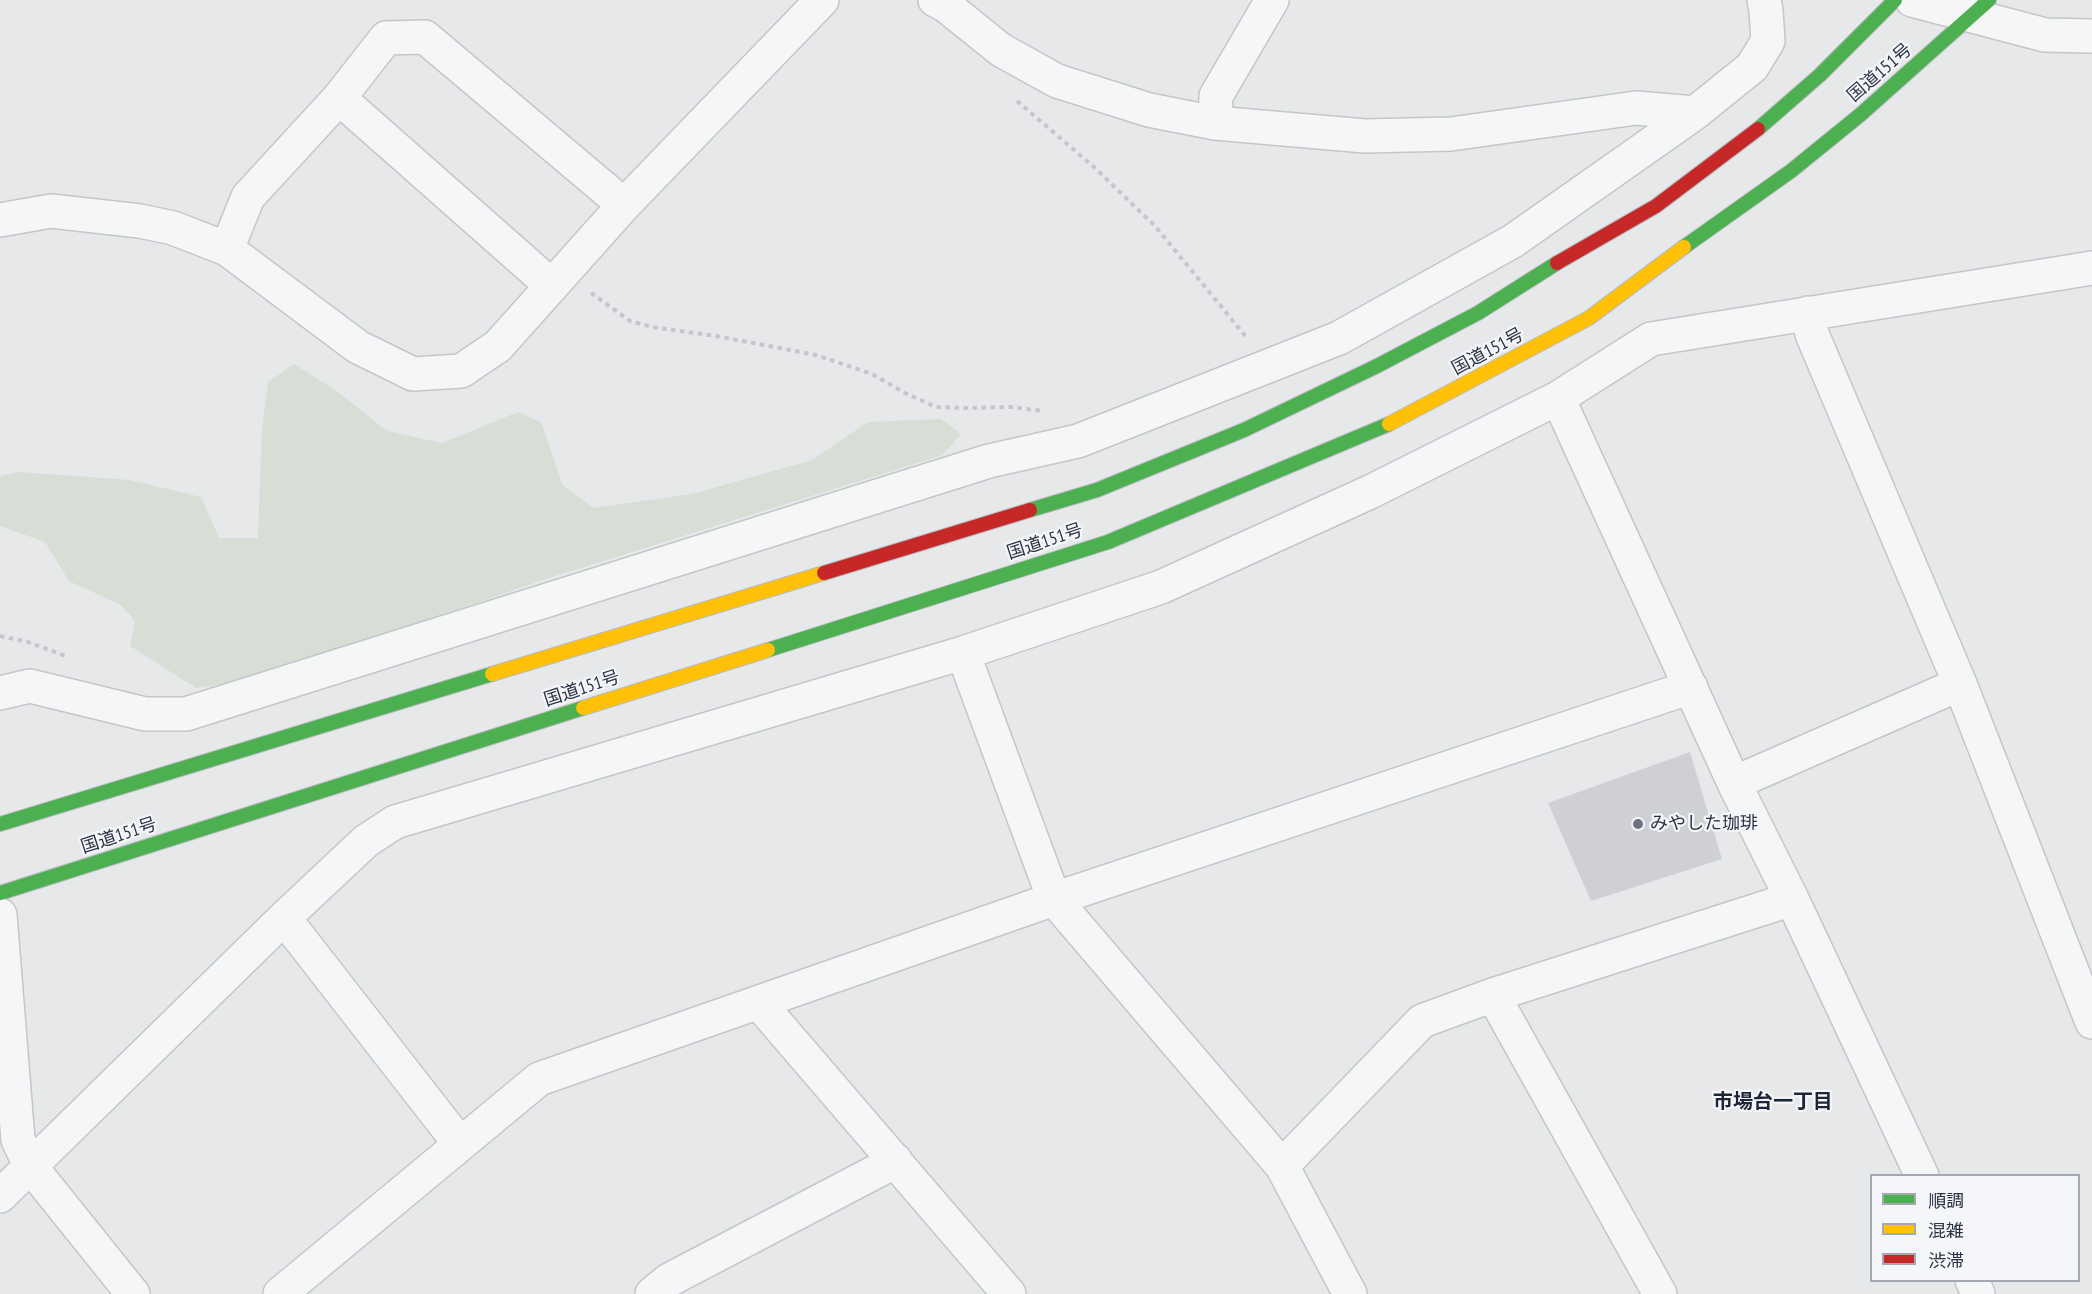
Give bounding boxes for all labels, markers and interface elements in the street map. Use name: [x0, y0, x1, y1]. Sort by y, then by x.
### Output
street label: 国道151号: [1843, 39, 1917, 107]
street label: 国道151号: [1448, 324, 1528, 380]
street label: 国道151号: [1004, 520, 1086, 564]
street label: 国道151号: [541, 667, 623, 711]
place label: みやした珈琲: [1650, 813, 1758, 835]
street label: 国道151号: [78, 814, 160, 858]
marker: みやした珈琲: [1631, 817, 1645, 831]
district label: 市場台一丁目: [1713, 1090, 1833, 1114]
legend: [1870, 1174, 2080, 1282]
text: 順調: [1928, 1189, 1964, 1212]
text: 混雑: [1928, 1219, 1964, 1242]
text: 渋滞: [1928, 1249, 1964, 1272]

